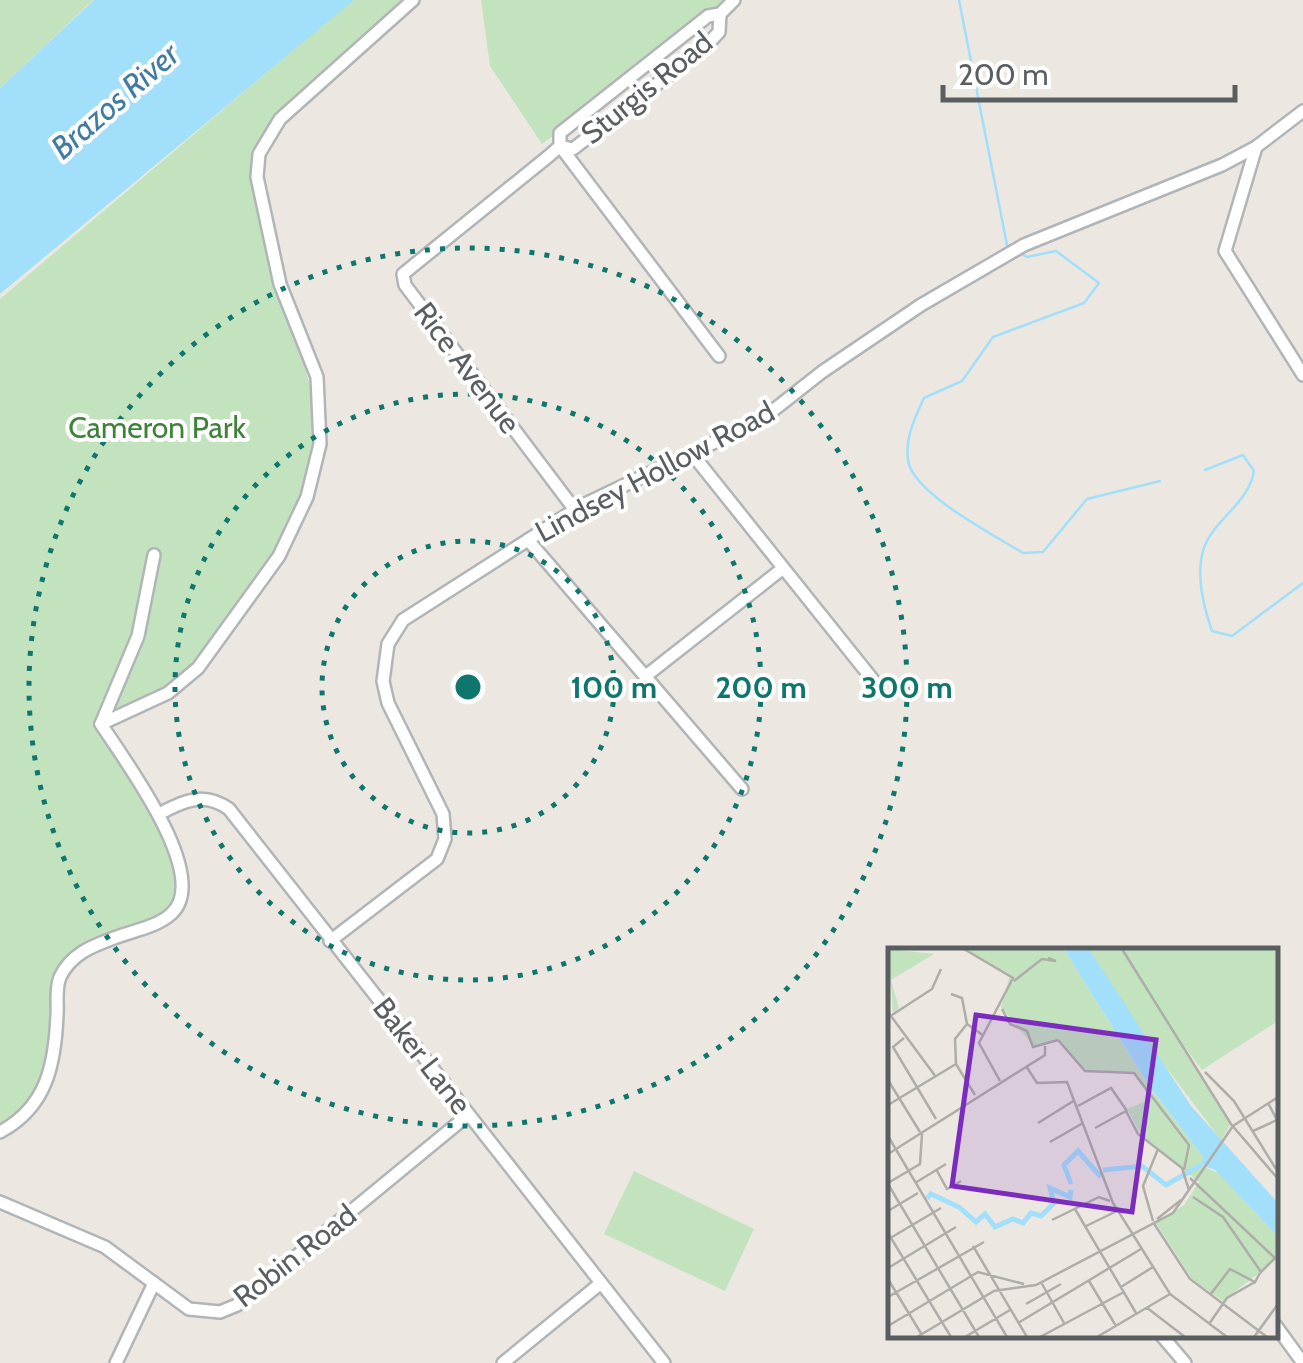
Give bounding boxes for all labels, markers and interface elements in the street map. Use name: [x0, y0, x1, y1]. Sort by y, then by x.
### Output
street label: Sturgis Road: [574, 23, 720, 152]
water label: Brazos River: [43, 34, 188, 167]
scale bar: [943, 40, 1236, 102]
text: 200 m: [958, 56, 1049, 93]
street label: Rice Avenue: [406, 295, 529, 441]
street label: Lindsey Hollow Road: [529, 393, 781, 550]
park label: Cameron Park: [68, 409, 246, 446]
centre of rings: [450, 669, 486, 705]
text: 100 m: [571, 669, 657, 706]
text: 200 m: [715, 669, 807, 706]
text: 300 m: [861, 669, 953, 706]
inset map: [888, 948, 1278, 1338]
street label: Baker Lane: [365, 990, 480, 1122]
street label: Robin Road: [226, 1196, 363, 1315]

